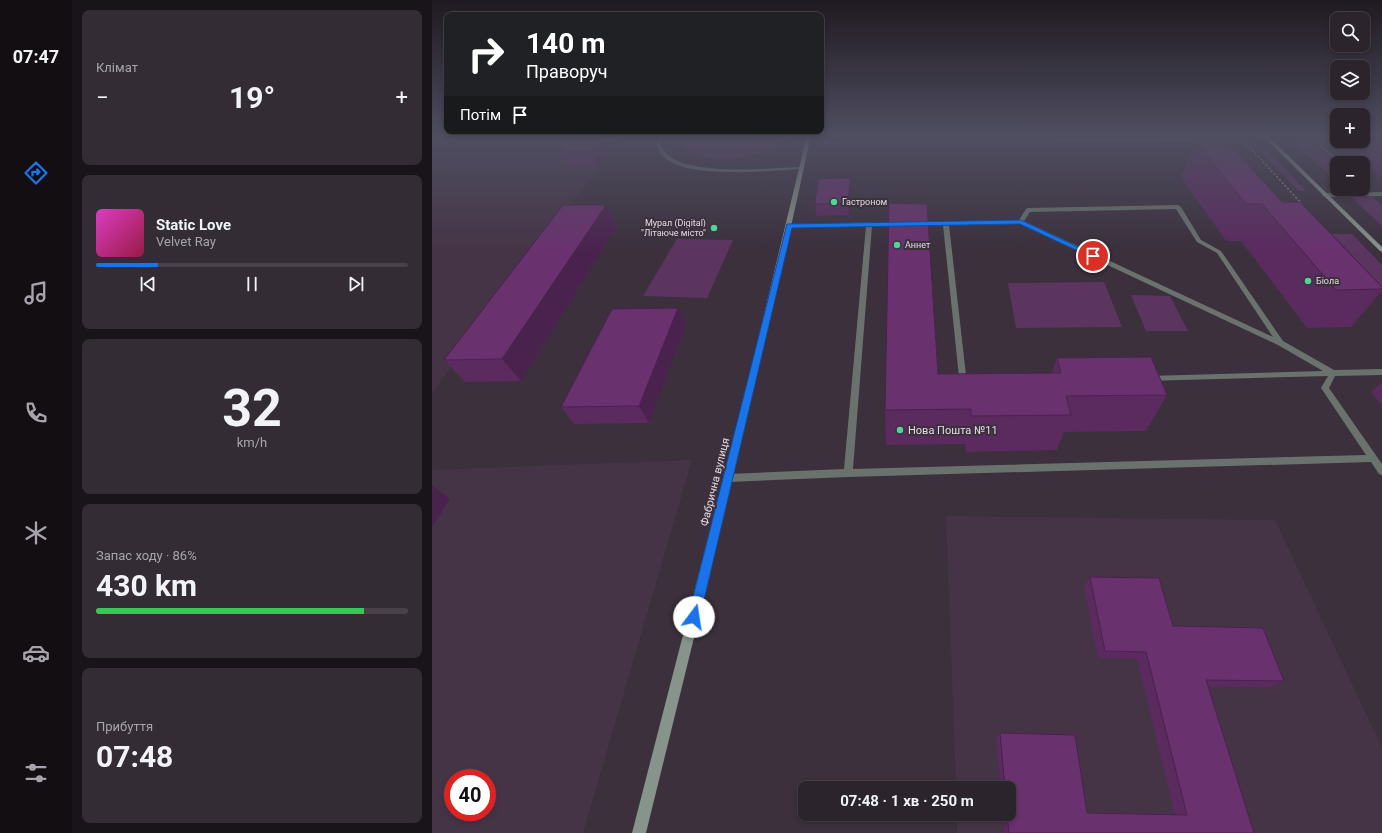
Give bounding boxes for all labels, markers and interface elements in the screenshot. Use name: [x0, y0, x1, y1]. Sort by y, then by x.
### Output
map controls: [1330, 12, 1370, 196]
button: search: [1330, 12, 1370, 52]
text: 140 m: [526, 27, 605, 60]
icon: right: [460, 28, 512, 80]
text: 07:47: [13, 46, 59, 67]
text: Клімат: [96, 60, 138, 75]
button: layers: [1330, 60, 1370, 100]
text: Праворуч: [526, 61, 608, 82]
text: 19°: [229, 80, 275, 115]
text: −: [96, 85, 109, 110]
text: +: [396, 85, 408, 110]
icon: arrive: [509, 104, 531, 126]
text: Потім: [460, 106, 501, 124]
button: +: [1330, 108, 1370, 148]
button: −: [1330, 156, 1370, 196]
icon: directions: [22, 159, 50, 187]
marker: Гастроном: [829, 197, 839, 207]
place label: Гастроном: [842, 197, 887, 207]
text: Static Love: [156, 216, 231, 234]
place label: Мурал (Digital) "Літаюче місто": [641, 218, 706, 238]
marker: Мурал (Digital) "Літаюче місто": [709, 223, 719, 233]
text: Velvet Ray: [156, 234, 216, 249]
pin: [1076, 239, 1110, 273]
marker: Аннет: [892, 240, 902, 250]
place label: Аннет: [905, 240, 931, 250]
icon: arrive: [1082, 245, 1104, 267]
icon: previous: [137, 273, 159, 295]
icon: pause: [241, 273, 263, 295]
icon: next: [345, 273, 367, 295]
marker: Біола: [1303, 276, 1313, 286]
place label: Біола: [1316, 276, 1339, 286]
icon: music: [22, 279, 50, 307]
text: 32: [222, 378, 282, 439]
icon: phone: [22, 399, 50, 427]
place label: Нова Пошта №11: [908, 424, 998, 437]
marker: Нова Пошта №11: [895, 425, 905, 435]
text: km/h: [237, 435, 267, 450]
street label: Фабрична вулиця: [698, 436, 732, 528]
icon: climate: [22, 519, 50, 547]
text: Запас ходу · 86%: [96, 548, 197, 563]
text: 430 km: [96, 568, 197, 603]
position arrow: [673, 596, 715, 638]
icon: car: [22, 639, 50, 667]
text: Прибуття: [96, 719, 153, 734]
text: 07:48: [96, 739, 173, 774]
icon: filters: [22, 759, 50, 787]
speed limit sign: 40: [444, 769, 496, 821]
text: 07:48 · 1 хв · 250 m: [840, 792, 974, 810]

